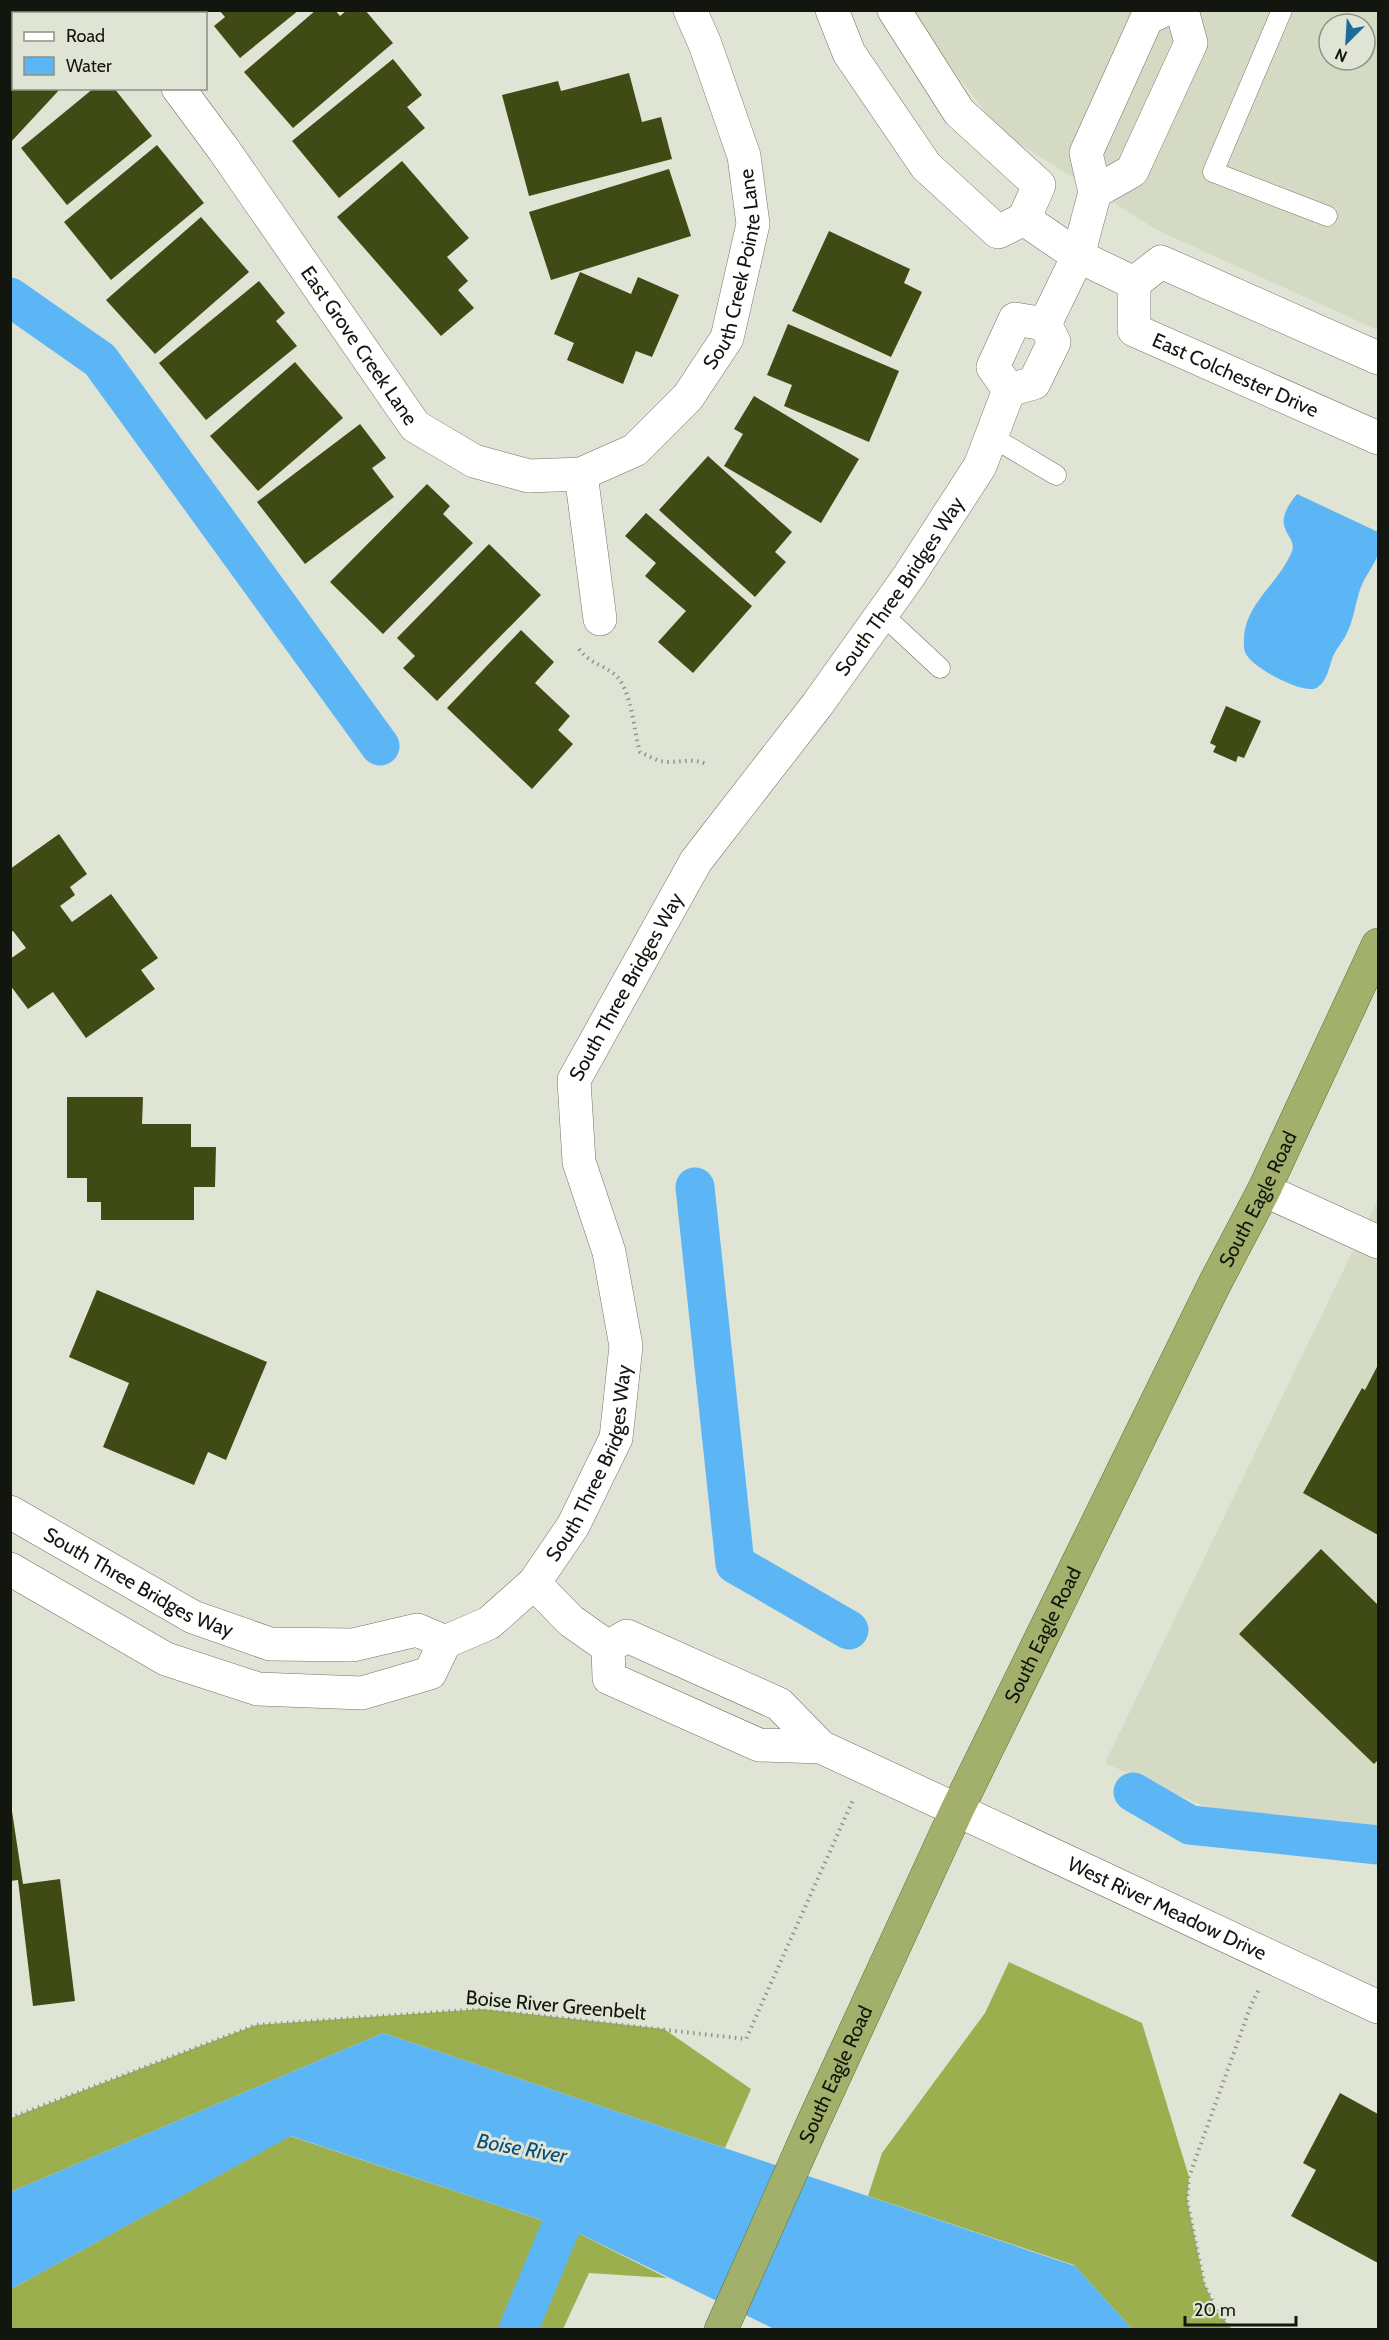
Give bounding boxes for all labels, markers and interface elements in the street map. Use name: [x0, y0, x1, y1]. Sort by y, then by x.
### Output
legend: [12, 12, 207, 90]
north arrow: [1317, 12, 1377, 72]
text: Road: [66, 25, 105, 47]
text: N: [1332, 44, 1350, 66]
text: Water: [66, 55, 112, 77]
street label: South Creek Pointe Lane: [698, 167, 765, 374]
street label: East Grove Creek Lane: [296, 261, 423, 430]
street label: East Colchester Drive: [1149, 328, 1322, 422]
street label: South Three Bridges Way: [830, 492, 969, 680]
street label: South Three Bridges Way: [564, 888, 688, 1085]
street label: South Eagle Road: [1214, 1127, 1302, 1271]
street label: South Three Bridges Way: [540, 1363, 636, 1566]
street label: South Three Bridges Way: [40, 1522, 236, 1642]
street label: South Eagle Road: [999, 1563, 1086, 1707]
street label: West River Meadow Drive: [1064, 1852, 1270, 1965]
street label: Boise River Greenbelt: [465, 1985, 647, 2025]
street label: South Eagle Road: [794, 2002, 877, 2147]
water label: Boise River: [475, 2128, 570, 2168]
scale bar: [1185, 2289, 1296, 2327]
text: 20 m: [1194, 2299, 1236, 2321]

